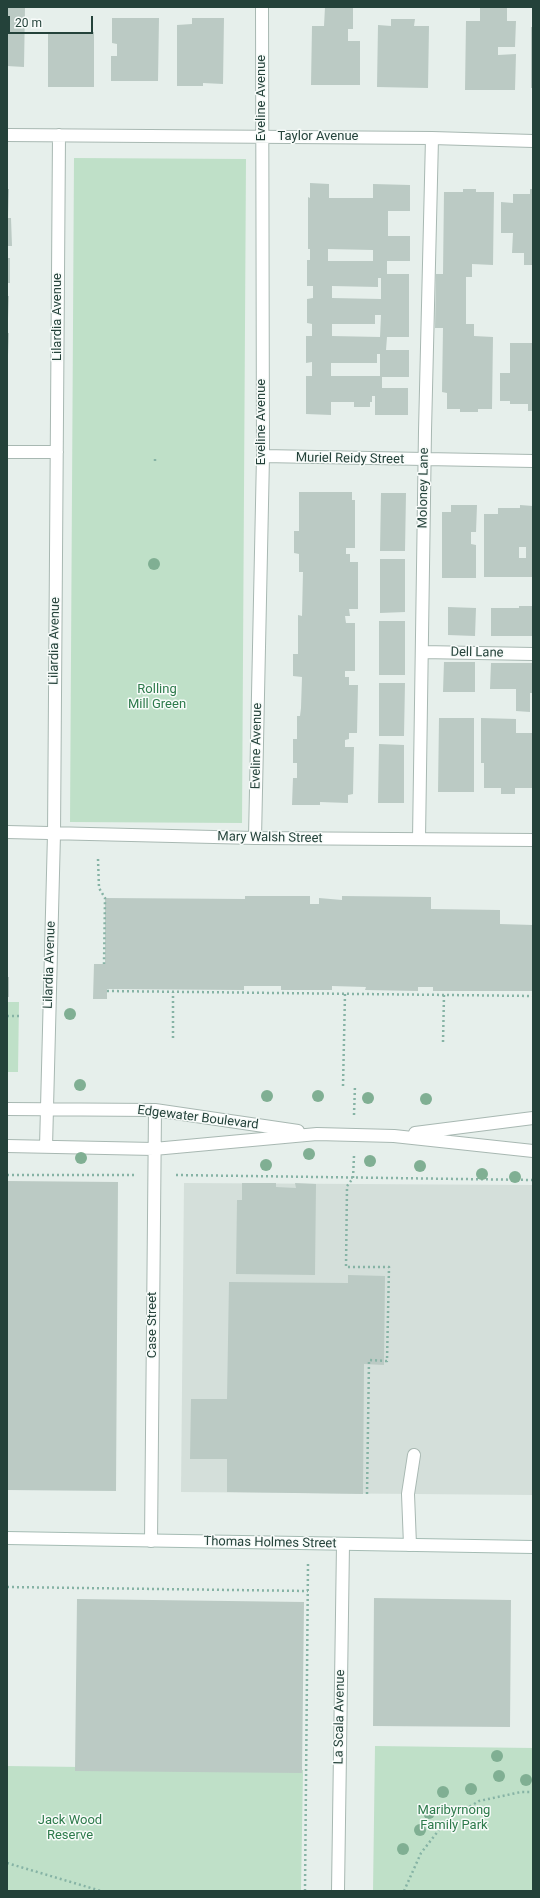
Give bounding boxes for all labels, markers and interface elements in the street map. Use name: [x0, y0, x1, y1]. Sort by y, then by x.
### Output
scale bar: [10, 8, 95, 34]
text: 20 m: [15, 16, 42, 30]
street label: Eveline Avenue: [254, 55, 270, 141]
street label: Taylor Avenue: [278, 129, 358, 145]
street label: Lilardia Avenue: [50, 273, 66, 361]
street label: Eveline Avenue: [254, 379, 270, 465]
street label: Moloney Lane: [415, 447, 433, 529]
street label: Muriel Reidy Street: [296, 450, 404, 468]
street label: Lilardia Avenue: [46, 597, 64, 685]
street label: Dell Lane: [450, 645, 504, 661]
park label: Rolling Mill Green: [128, 682, 186, 713]
street label: Eveline Avenue: [248, 703, 266, 789]
street label: Mary Walsh Street: [217, 829, 323, 847]
street label: Lilardia Avenue: [41, 921, 59, 1009]
street label: Edgewater Boulevard: [137, 1103, 259, 1133]
street label: Case Street: [145, 1292, 161, 1358]
street label: Thomas Holmes Street: [203, 1534, 337, 1552]
street label: La Scala Avenue: [331, 1669, 349, 1765]
park label: Maribyrnong Family Park: [418, 1803, 490, 1834]
park label: Jack Wood Reserve: [38, 1813, 102, 1844]

